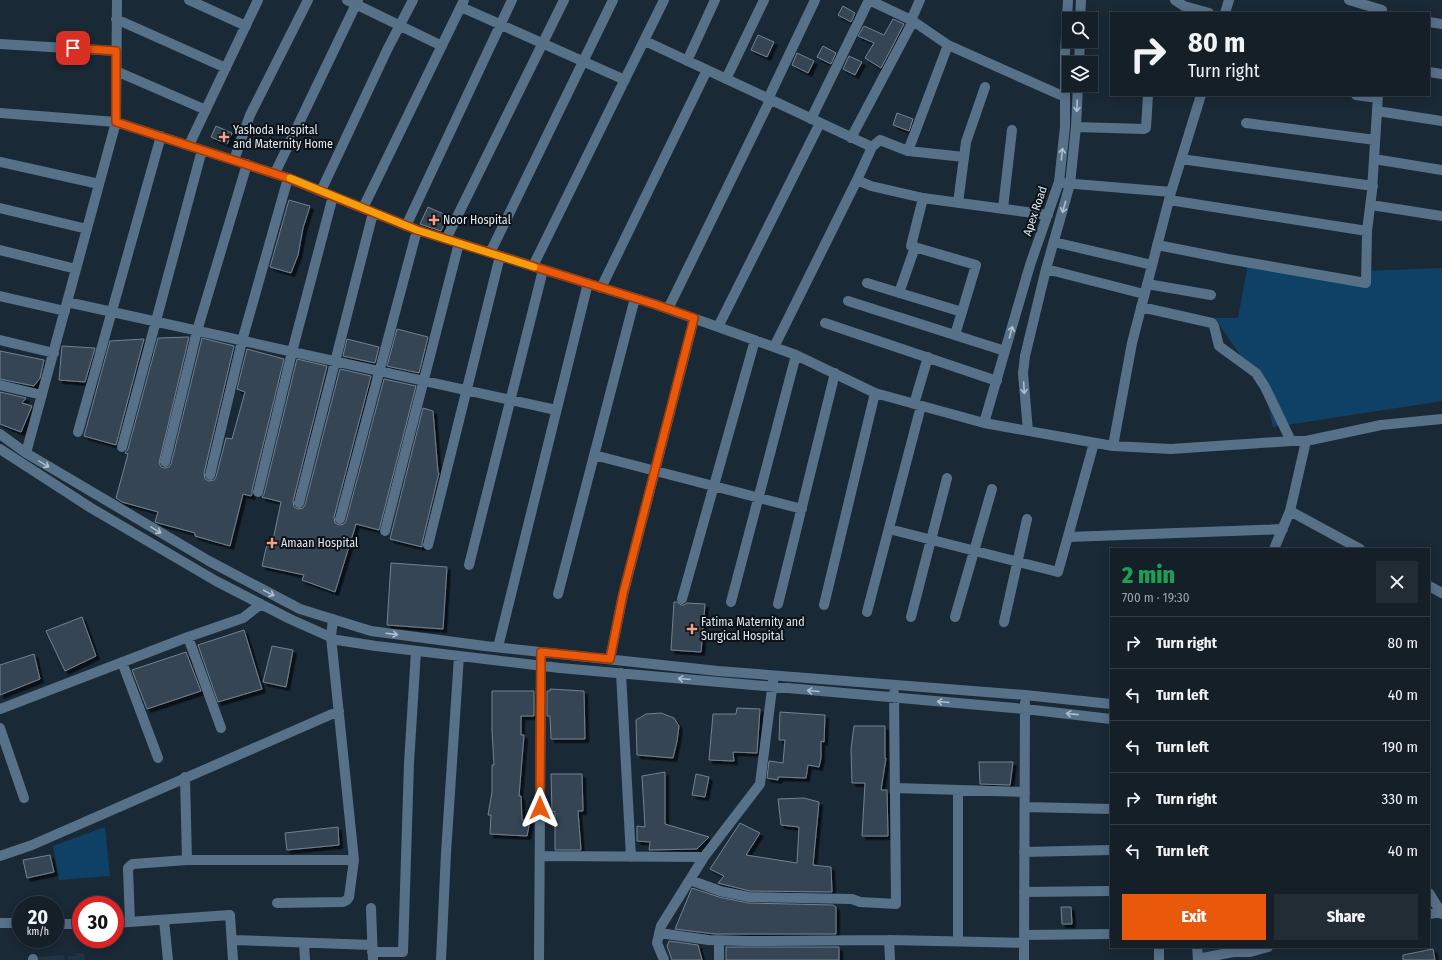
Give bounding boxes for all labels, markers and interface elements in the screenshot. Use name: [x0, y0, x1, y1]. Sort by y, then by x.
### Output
map controls: [1062, 12, 1098, 92]
button: search: [1062, 12, 1098, 48]
text: 80 m: [1188, 26, 1245, 59]
icon: right: [1122, 28, 1174, 80]
pin: [56, 31, 90, 65]
icon: arrive: [62, 37, 84, 59]
button: layers: [1062, 56, 1098, 92]
text: Turn right: [1188, 60, 1260, 82]
one-way arrow: [1074, 99, 1081, 112]
place label: Yashoda Hospital and Maternity Home: [233, 123, 333, 151]
marker: Yashoda Hospital and Maternity Home: [218, 131, 230, 143]
one-way arrow: [1058, 148, 1066, 161]
street label: Apex Road: [1020, 184, 1050, 238]
one-way arrow: [1060, 200, 1067, 213]
place label: Noor Hospital: [443, 213, 511, 227]
marker: Noor Hospital: [428, 214, 440, 226]
one-way arrow: [1008, 326, 1015, 339]
one-way arrow: [1020, 381, 1027, 394]
one-way arrow: [38, 460, 50, 468]
one-way arrow: [150, 526, 161, 534]
place label: Amaan Hospital: [281, 536, 358, 550]
marker: Amaan Hospital: [266, 537, 278, 549]
text: 2 min: [1122, 561, 1175, 589]
button: close: [1376, 561, 1418, 603]
one-way arrow: [263, 590, 275, 598]
text: 700 m · 19:30: [1122, 590, 1189, 605]
place label: Fatima Maternity and Surgical Hospital: [701, 615, 805, 643]
marker: Fatima Maternity and Surgical Hospital: [686, 623, 698, 635]
one-way arrow: [385, 630, 398, 638]
icon: right: [1122, 632, 1144, 654]
text: Turn right: [1156, 634, 1217, 652]
text: 80 m: [1388, 634, 1418, 652]
one-way arrow: [678, 675, 691, 683]
icon: left: [1122, 684, 1144, 706]
text: Turn left: [1156, 686, 1209, 704]
text: 40 m: [1388, 686, 1418, 704]
one-way arrow: [807, 687, 820, 694]
one-way arrow: [937, 699, 950, 706]
one-way arrow: [1066, 711, 1079, 718]
icon: left: [1122, 736, 1144, 758]
text: Turn left: [1156, 738, 1209, 756]
text: 190 m: [1382, 738, 1418, 756]
position arrow: [519, 787, 561, 829]
icon: right: [1122, 788, 1144, 810]
text: Turn right: [1156, 790, 1217, 808]
text: 330 m: [1382, 790, 1418, 808]
icon: left: [1122, 840, 1144, 862]
text: Turn left: [1156, 842, 1209, 860]
text: 40 m: [1388, 842, 1418, 860]
button: Exit: [1122, 894, 1266, 940]
button: Share: [1274, 894, 1418, 940]
speed limit sign: 30: [72, 896, 124, 948]
text: 20: [28, 905, 48, 929]
text: km/h: [27, 926, 49, 938]

